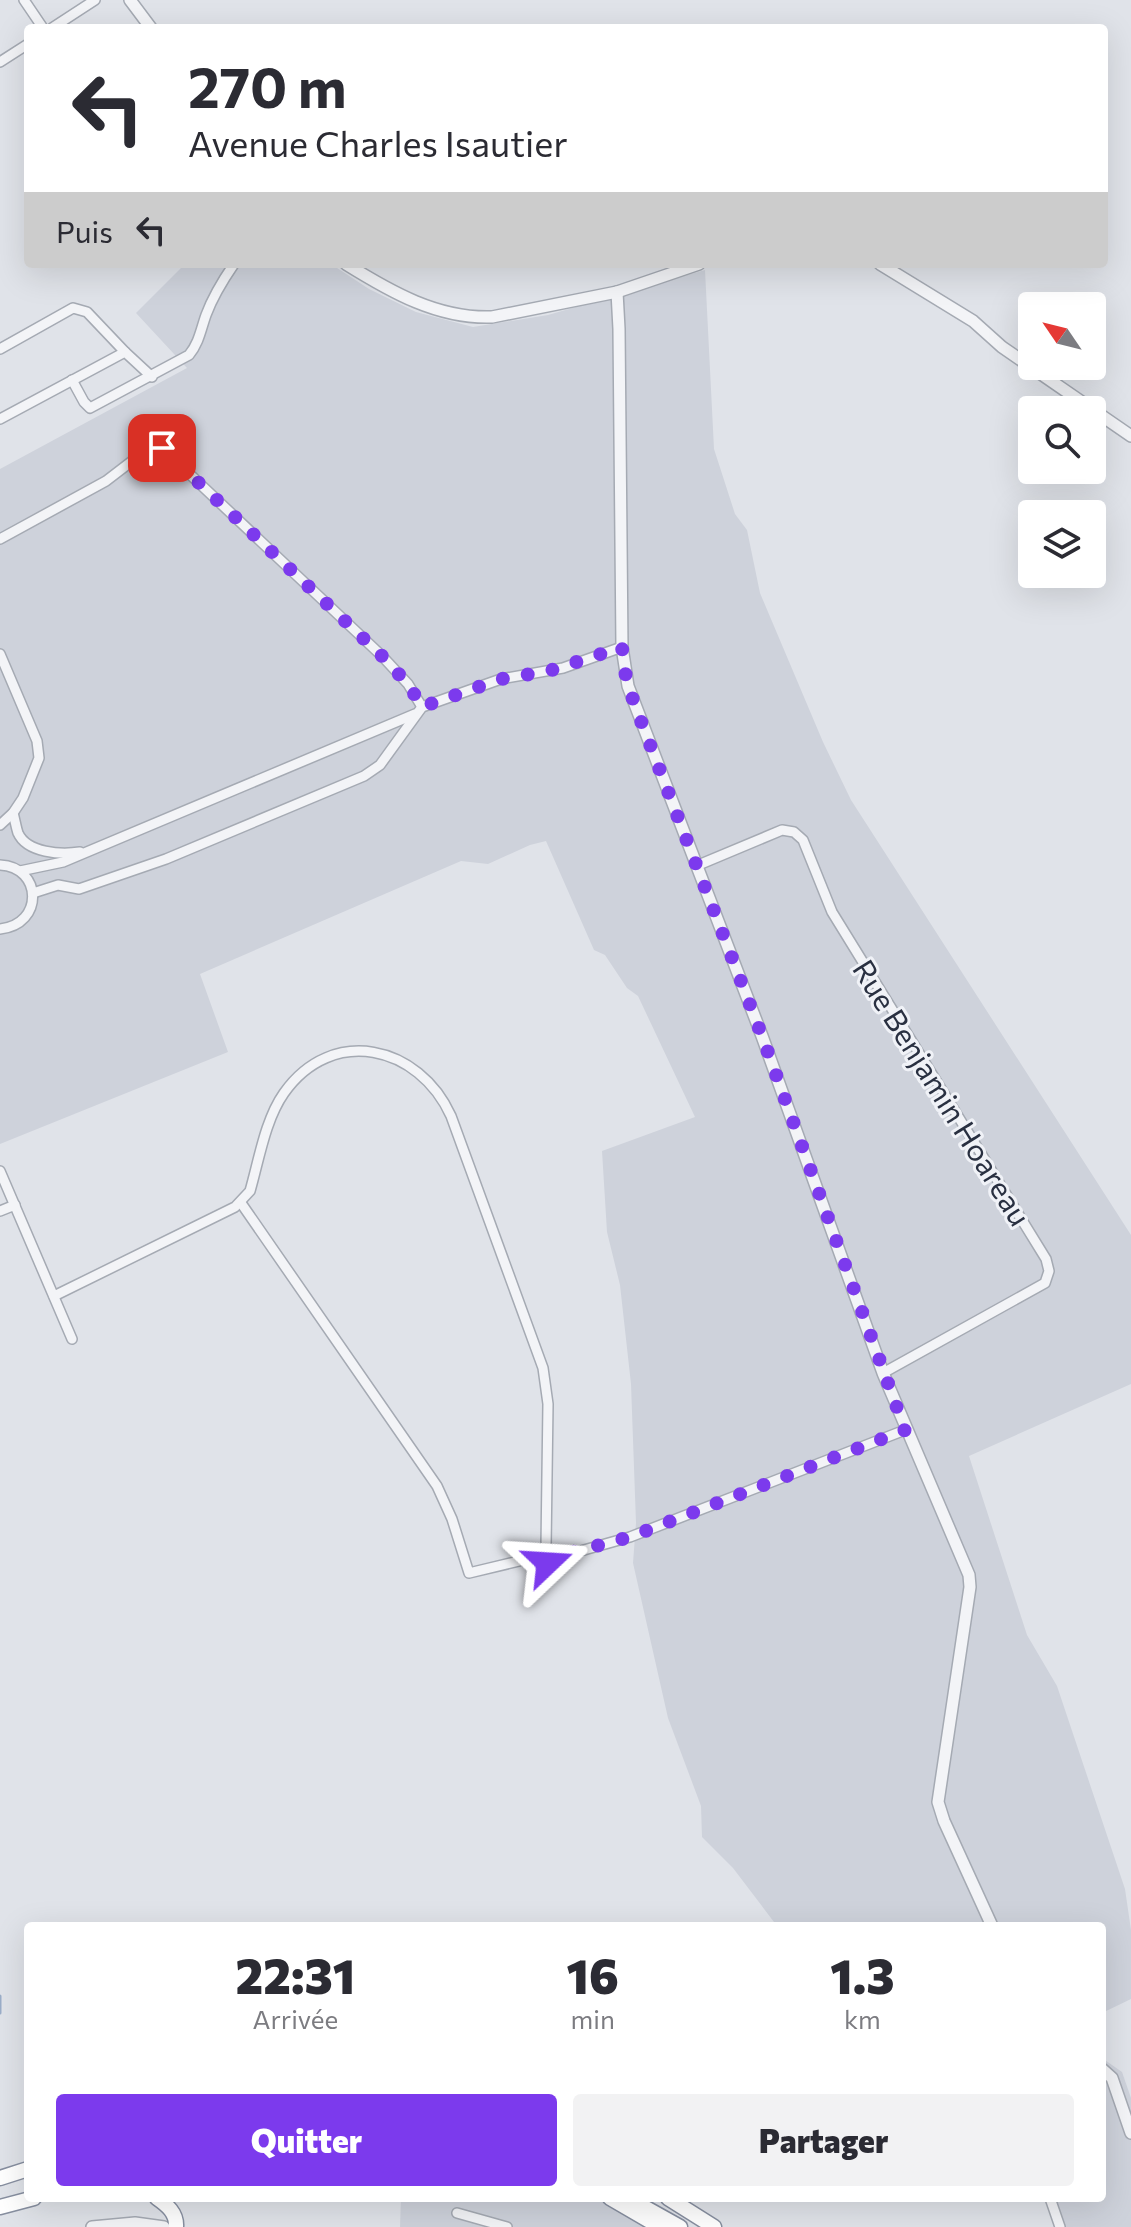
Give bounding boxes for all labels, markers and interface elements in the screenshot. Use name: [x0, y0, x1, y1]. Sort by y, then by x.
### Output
text: 270 m: [188, 51, 347, 120]
icon: left: [56, 56, 160, 160]
text: Avenue Charles Isautier: [188, 120, 568, 164]
icon: left: [129, 208, 173, 252]
text: Puis: [56, 212, 113, 249]
north arrow: [1018, 292, 1106, 380]
map controls: [1018, 292, 1106, 588]
button: search: [1018, 396, 1106, 484]
pin: [128, 414, 196, 482]
icon: arrive: [140, 426, 184, 470]
button: layers: [1018, 500, 1106, 588]
street label: Rue Benjamin Hoareau: [846, 952, 1040, 1232]
position arrow: [506, 1521, 590, 1605]
text: 22:31: [236, 1945, 355, 2004]
text: 16: [567, 1945, 619, 2004]
text: 1.3: [830, 1945, 895, 2004]
text: Arrivée: [252, 2003, 338, 2034]
text: min: [571, 2003, 615, 2034]
text: km: [844, 2003, 881, 2034]
button: Quitter: [56, 2094, 557, 2186]
button: Partager: [573, 2094, 1074, 2186]

